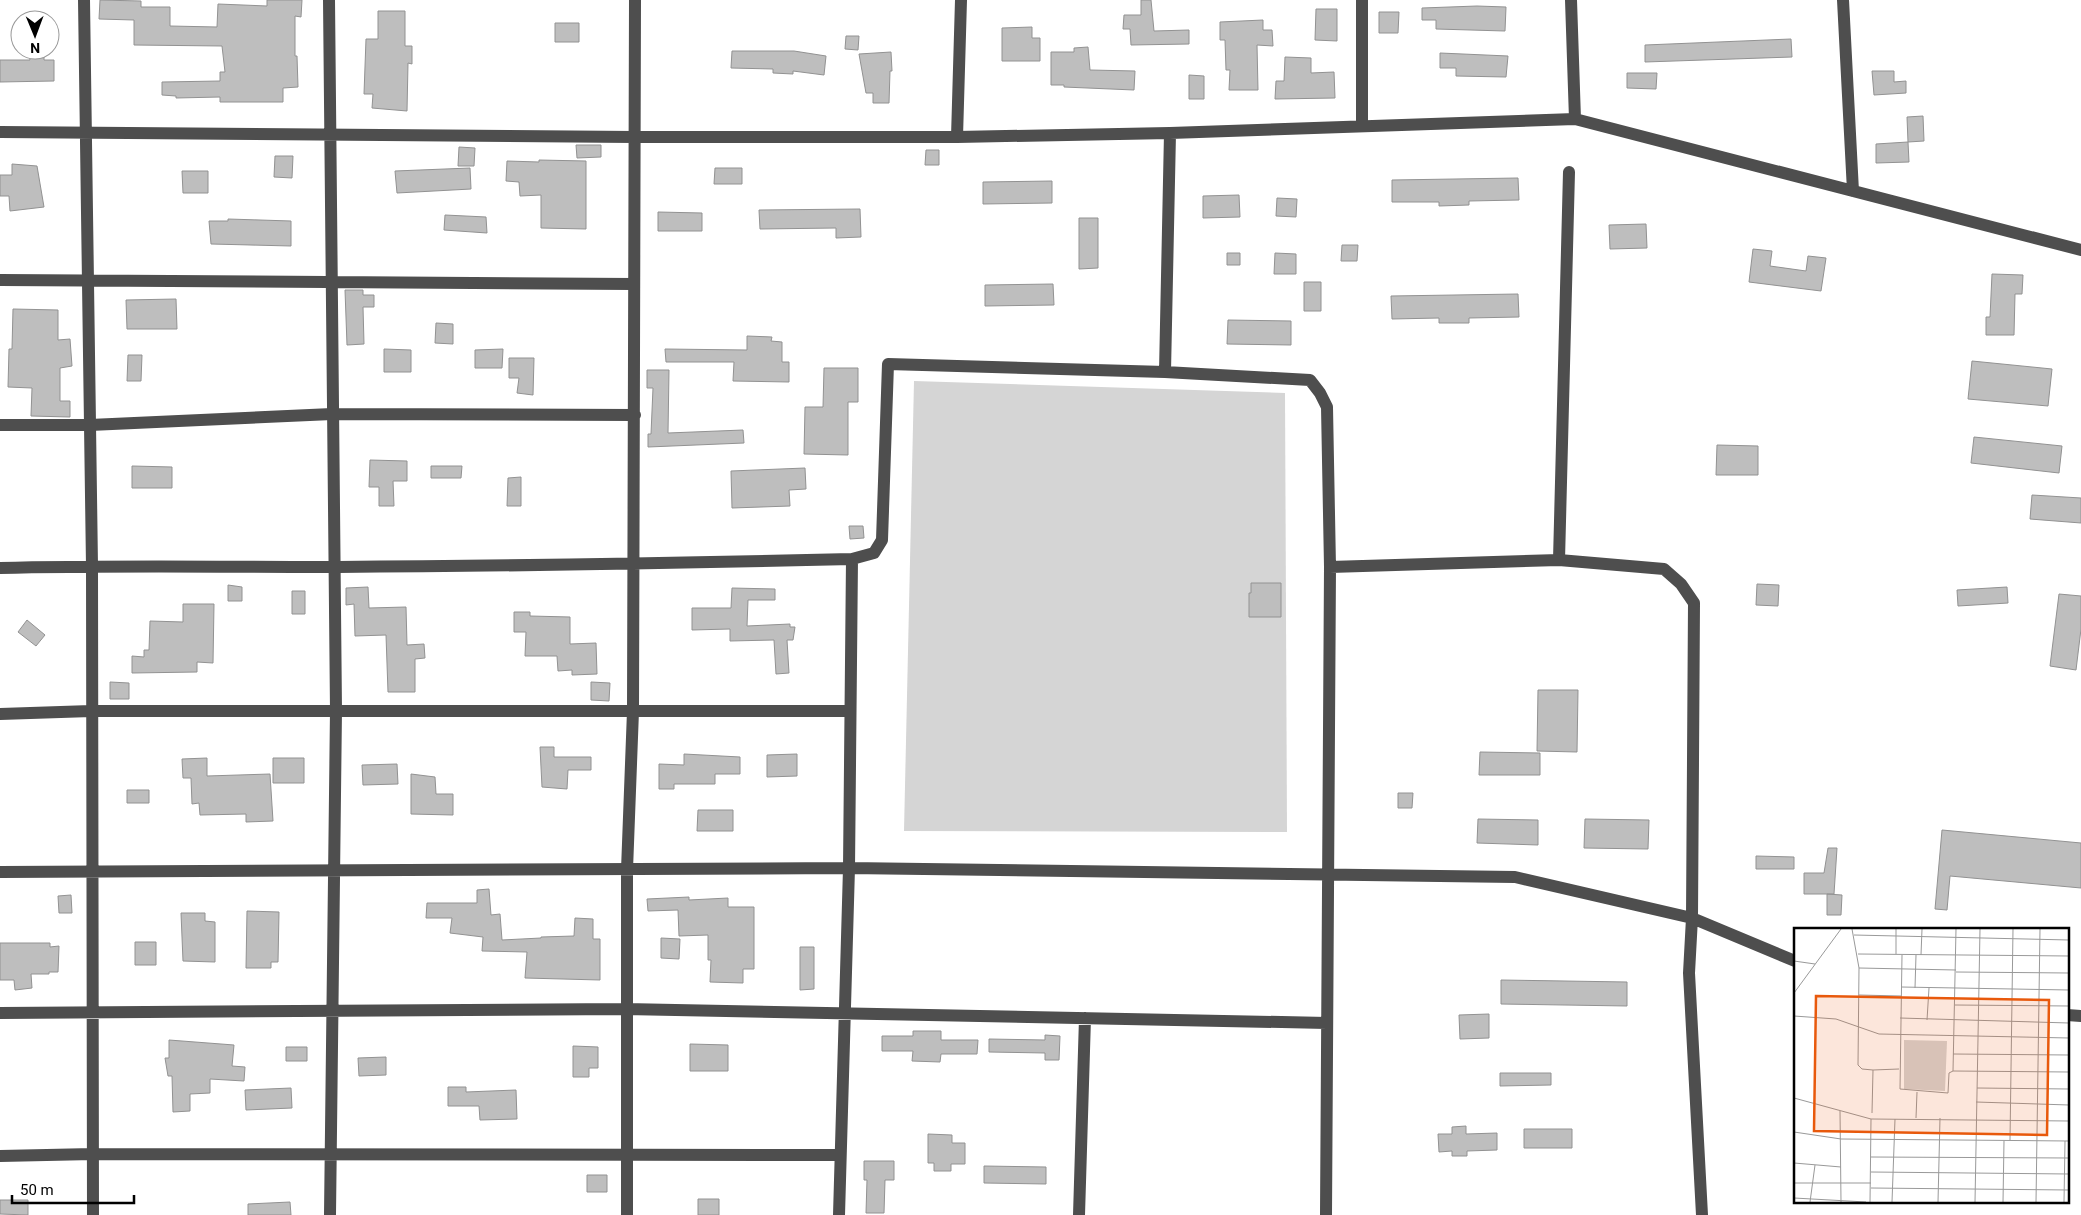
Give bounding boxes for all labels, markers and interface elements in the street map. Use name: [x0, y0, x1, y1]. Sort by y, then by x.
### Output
north arrow: [10, 10, 60, 60]
text: N: [30, 40, 40, 56]
inset map: [1794, 928, 2068, 1202]
scale bar: [12, 1172, 135, 1204]
text: 50 m: [20, 1181, 54, 1199]

